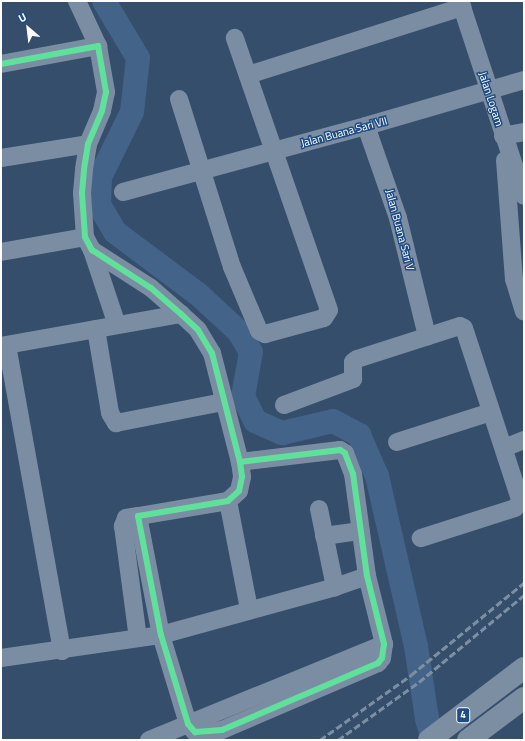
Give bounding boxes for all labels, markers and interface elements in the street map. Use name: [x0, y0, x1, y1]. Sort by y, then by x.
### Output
north arrow: [8, 8, 48, 48]
text: U: [15, 9, 29, 26]
street label: Jalan Logam: [476, 70, 506, 128]
street label: Jalan Buana Sari VII: [299, 114, 389, 150]
street label: Jalan Buana Sari V: [383, 188, 417, 272]
road number: 4: [456, 707, 470, 723]

